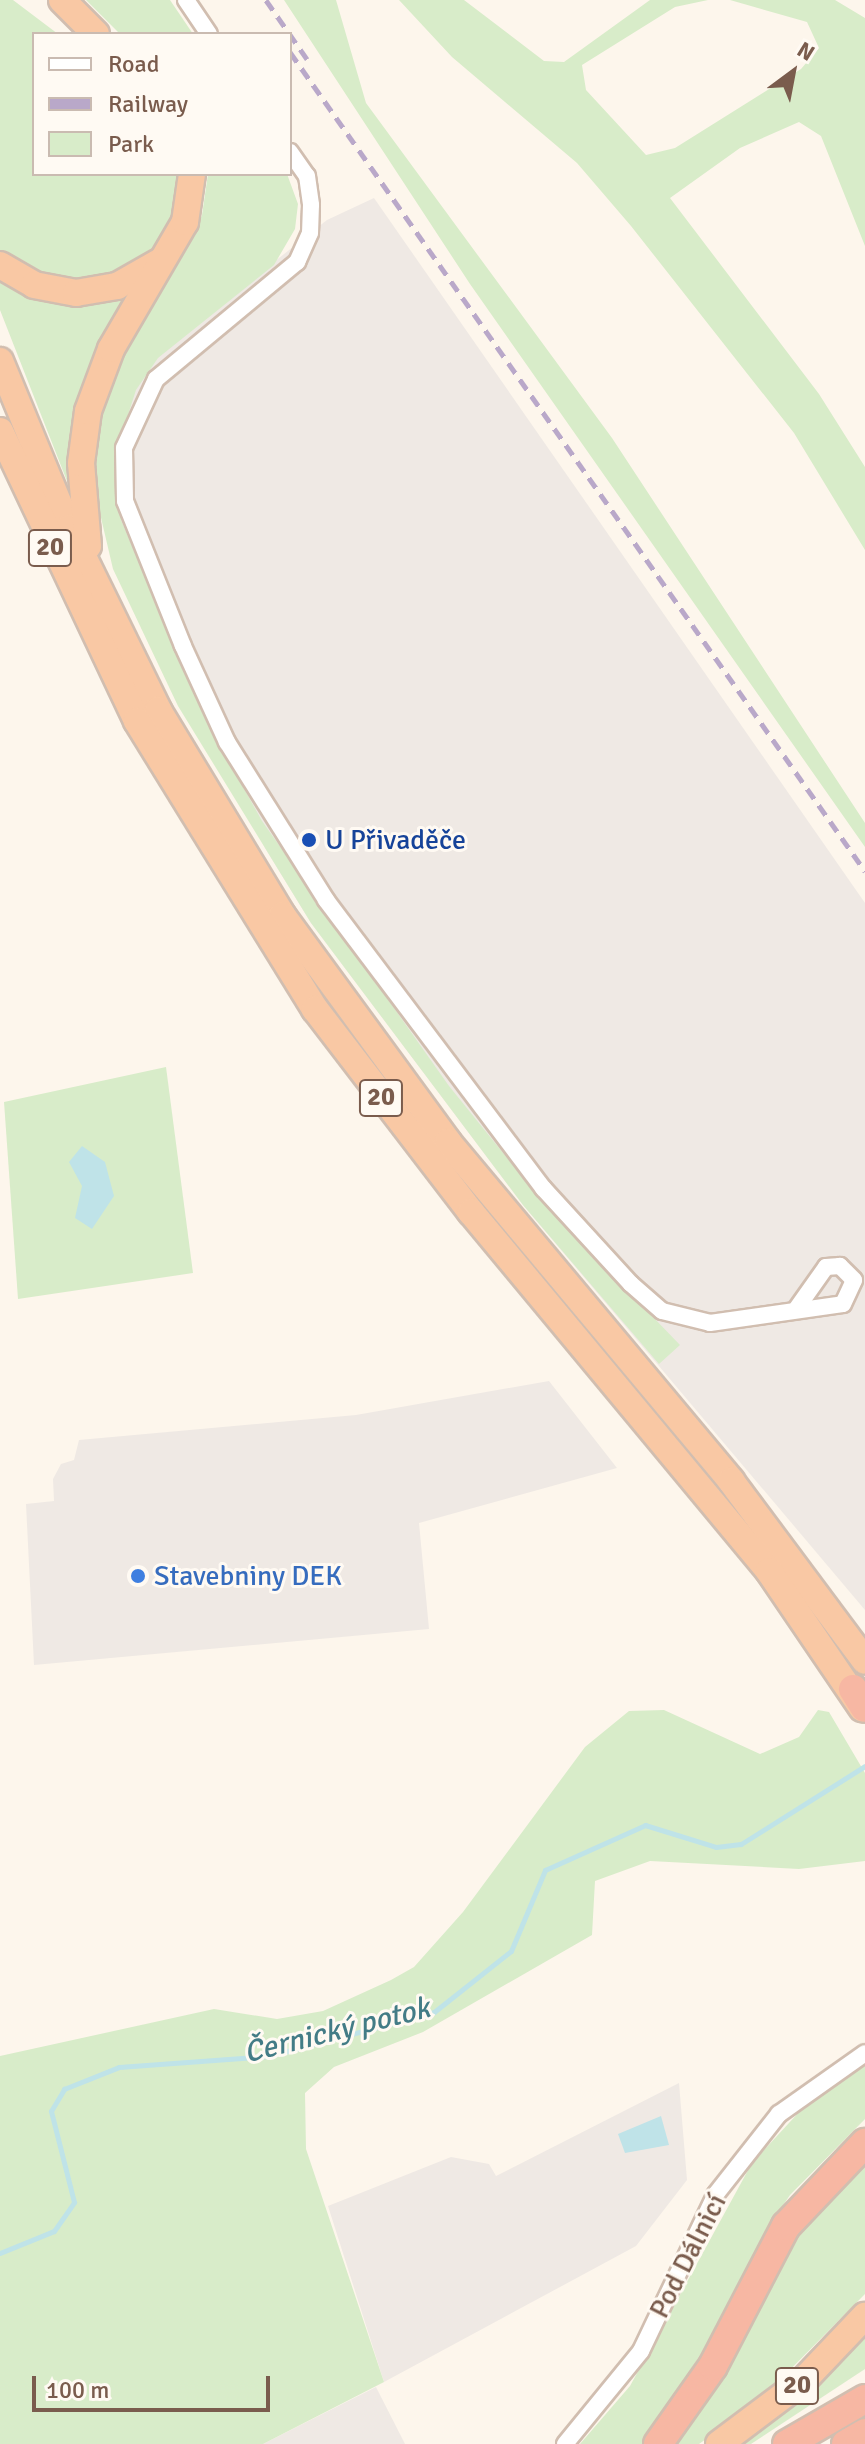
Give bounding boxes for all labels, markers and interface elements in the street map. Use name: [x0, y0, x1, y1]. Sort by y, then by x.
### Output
legend: [32, 32, 292, 176]
north arrow: [753, 32, 833, 112]
text: N: [792, 36, 820, 67]
text: Road: [108, 49, 159, 79]
text: Railway: [108, 89, 188, 119]
text: Park: [108, 129, 154, 159]
road number: 20: [26, 526, 74, 570]
place label: U Přivaděče: [325, 823, 466, 857]
marker: U Přivaděče: [300, 831, 318, 849]
road number: 20: [357, 1076, 405, 1120]
place label: Stavebniny DEK: [154, 1559, 342, 1593]
marker: Stavebniny DEK: [129, 1567, 147, 1585]
water label: Černický potok: [240, 1991, 434, 2071]
street label: Pod Dálnicí: [642, 2188, 734, 2324]
scale bar: [36, 2360, 274, 2410]
road number: 20: [773, 2364, 821, 2408]
text: 100 m: [46, 2375, 109, 2405]

